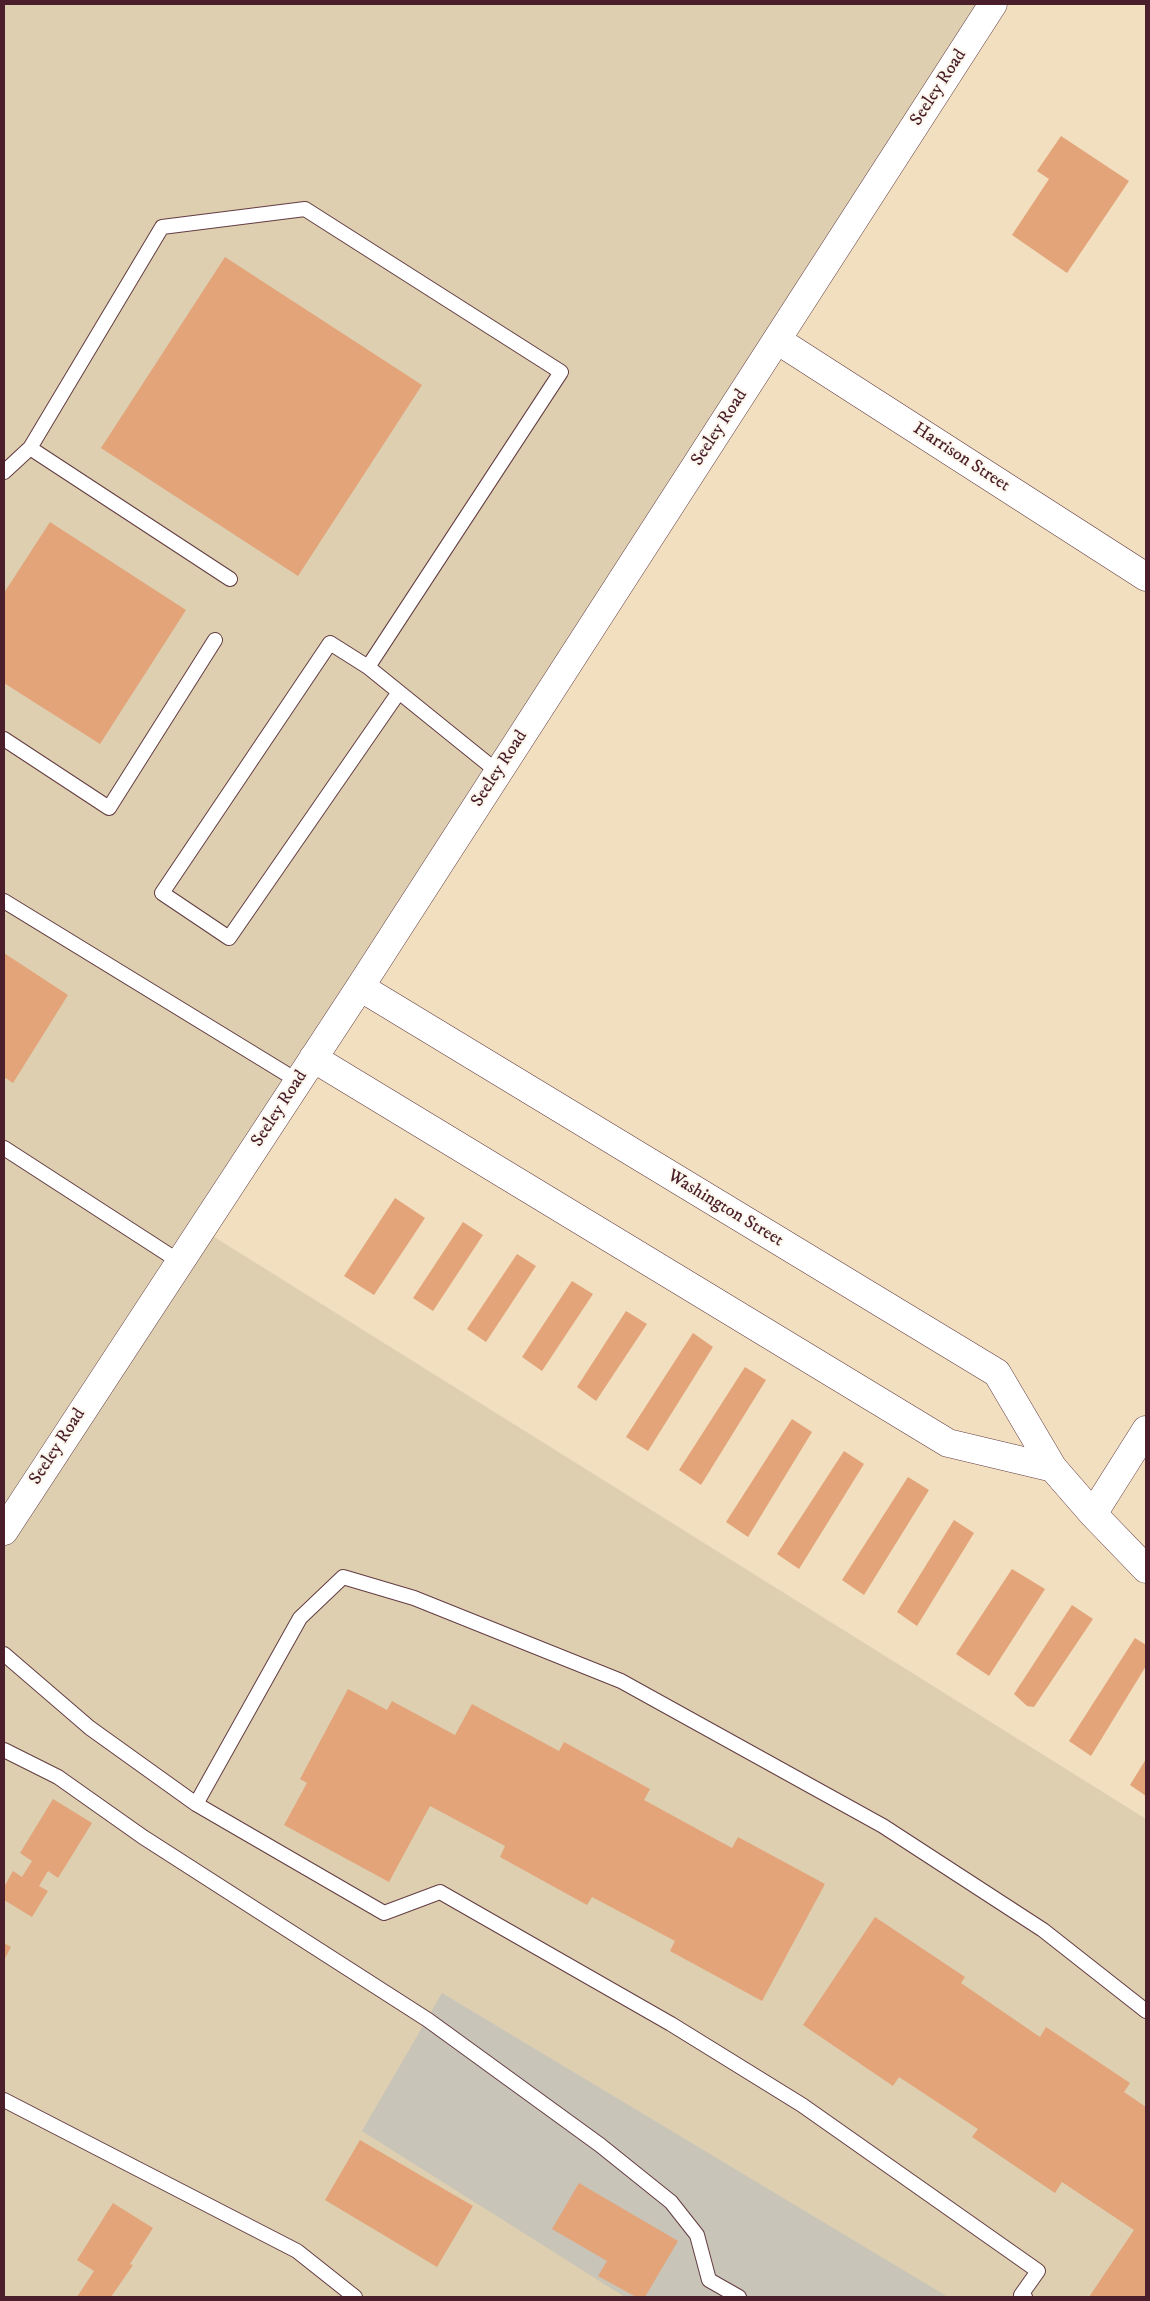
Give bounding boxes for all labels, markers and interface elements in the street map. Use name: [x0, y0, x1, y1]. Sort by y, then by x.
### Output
street label: Seeley Road: [906, 46, 972, 130]
street label: Seeley Road: [687, 386, 753, 470]
street label: Harrison Street: [908, 419, 1014, 497]
street label: Seeley Road: [467, 727, 533, 811]
street label: Seeley Road: [247, 1067, 313, 1151]
street label: Washington Street: [663, 1166, 787, 1252]
street label: Seeley Road: [25, 1405, 91, 1489]

